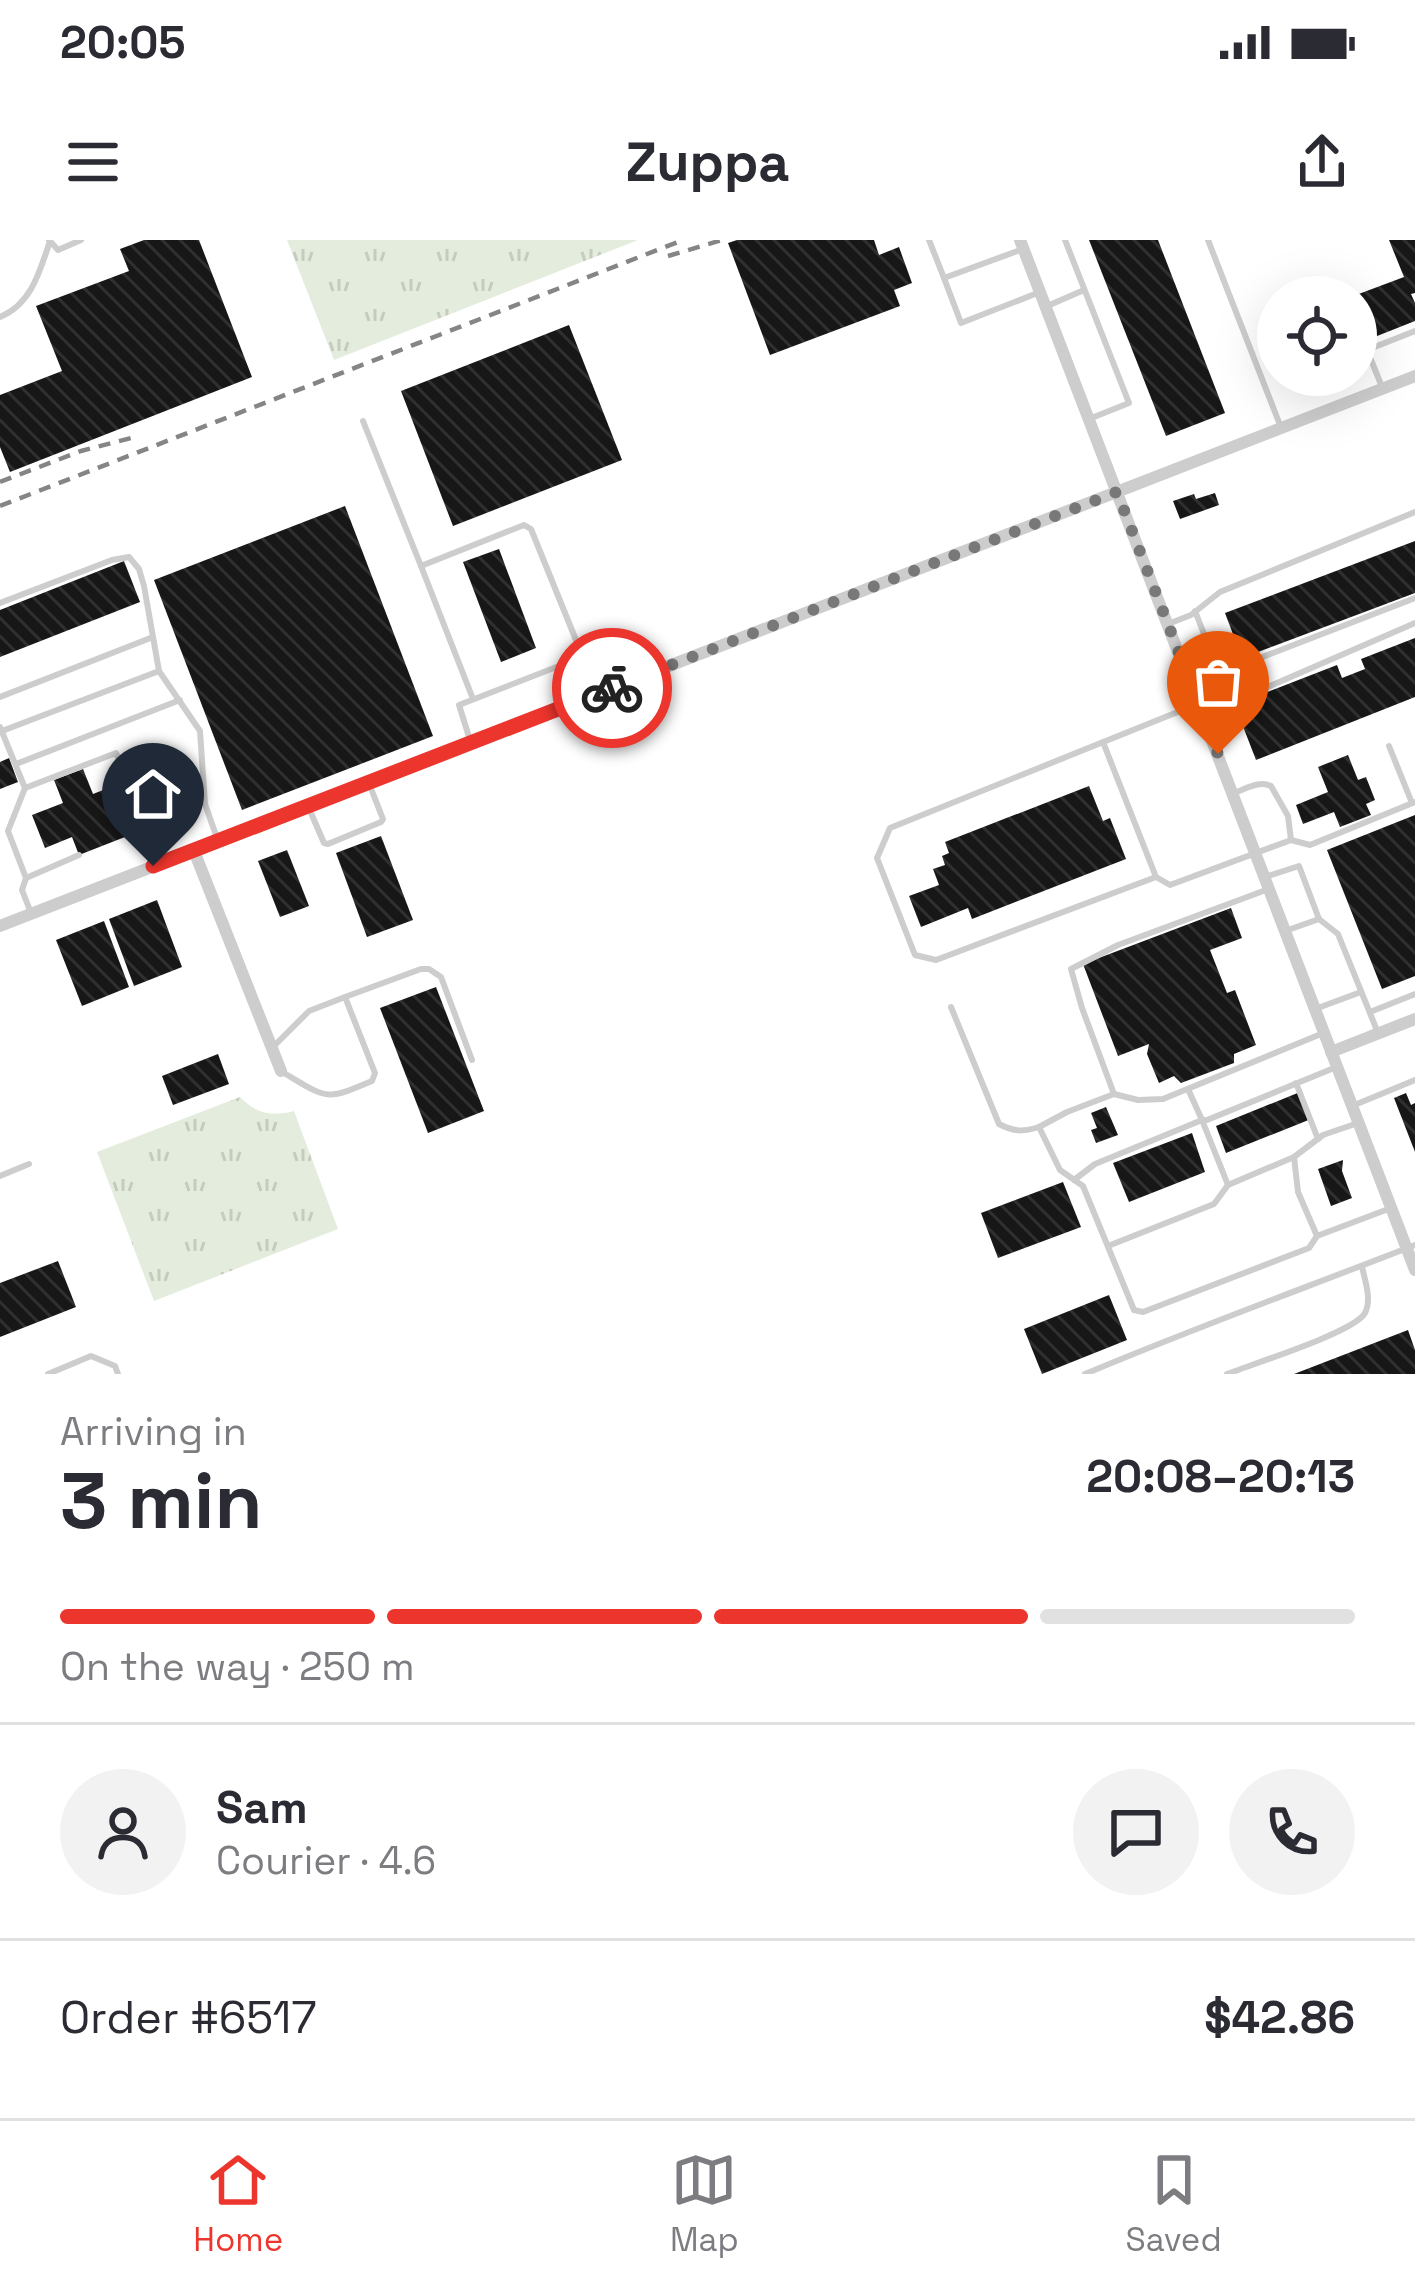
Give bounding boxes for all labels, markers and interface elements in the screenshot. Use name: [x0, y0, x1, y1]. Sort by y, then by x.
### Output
text: 20:05: [60, 14, 185, 71]
text: Zuppa: [625, 128, 790, 197]
icon: menu: [60, 129, 126, 195]
icon: share: [1289, 129, 1355, 195]
map controls: [1257, 276, 1377, 396]
button: locate: [1257, 276, 1377, 396]
courier: [552, 628, 672, 748]
pin: [1167, 631, 1269, 754]
icon: bag: [1185, 649, 1251, 715]
icon: bike: [579, 655, 645, 721]
pin: [102, 743, 204, 866]
icon: home: [120, 761, 186, 827]
text: Arriving in: [60, 1407, 247, 1456]
text: 20:08–20:13: [1086, 1448, 1355, 1505]
text: 3 min: [60, 1451, 263, 1551]
text: On the way · 250 m: [60, 1642, 414, 1691]
button: person: [60, 1769, 186, 1895]
button: chat: [1073, 1769, 1199, 1895]
button: phone: [1229, 1769, 1355, 1895]
text: Sam: [216, 1779, 308, 1836]
text: Courier · 4.6: [216, 1836, 436, 1885]
text: Order #6517: [60, 1989, 317, 2046]
text: $42.86: [1204, 1989, 1355, 2046]
tab: Home: [193, 2147, 283, 2261]
tab: Map: [670, 2147, 739, 2261]
tab: Saved: [1125, 2147, 1222, 2261]

